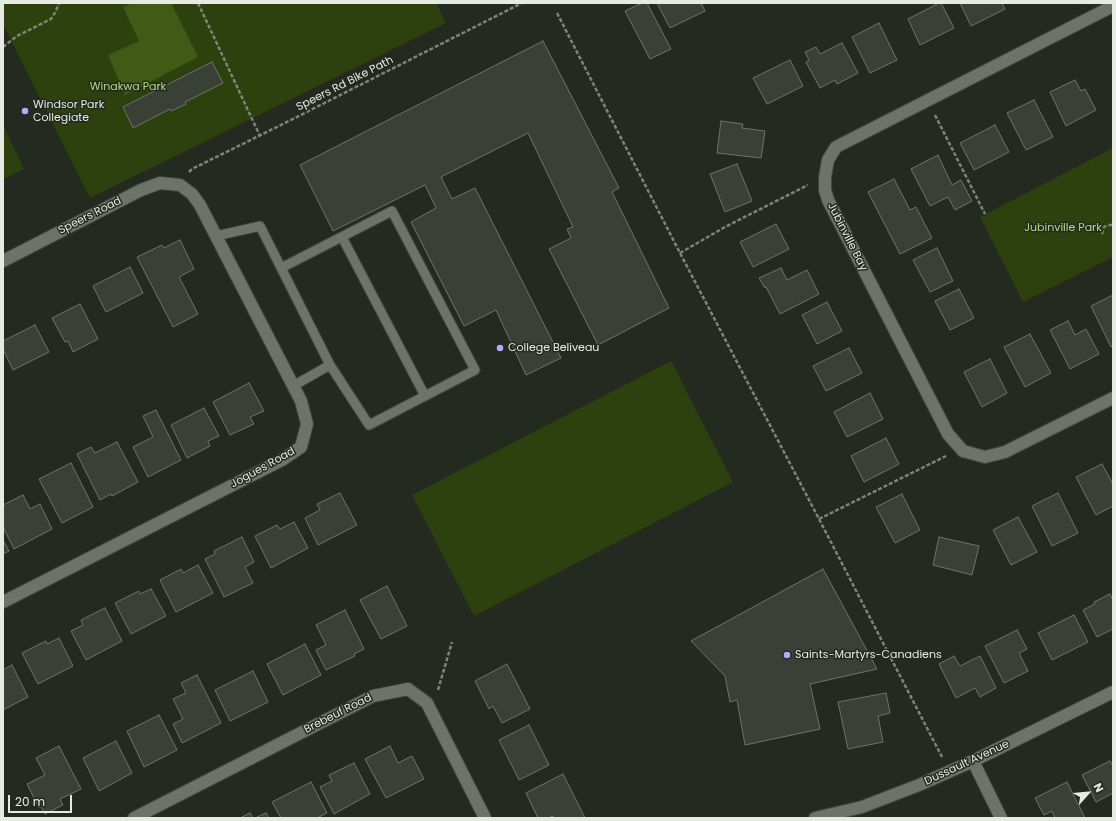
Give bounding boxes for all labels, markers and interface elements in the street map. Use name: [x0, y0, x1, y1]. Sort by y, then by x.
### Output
street label: Speers Rd Bike Path: [294, 54, 396, 114]
park label: Winakwa Park: [90, 80, 166, 94]
place label: Windsor Park Collegiate: [33, 98, 104, 124]
marker: Windsor Park Collegiate: [20, 106, 30, 116]
street label: Speers Road: [56, 194, 124, 238]
street label: Jubinville Bay: [824, 201, 870, 273]
park label: Jubinville Park: [1024, 221, 1102, 235]
place label: College Beliveau: [508, 341, 599, 355]
marker: College Beliveau: [495, 343, 505, 353]
street label: Jogues Road: [229, 445, 297, 491]
place label: Saints-Martyrs-Canadiens: [795, 648, 942, 662]
marker: Saints-Martyrs-Canadiens: [782, 650, 792, 660]
street label: Brebeuf Road: [302, 691, 374, 737]
street label: Dussault Avenue: [923, 738, 1011, 788]
north arrow: [1068, 773, 1108, 813]
text: N: [1090, 780, 1108, 795]
scale bar: [10, 787, 74, 813]
text: 20 m: [15, 793, 45, 810]

